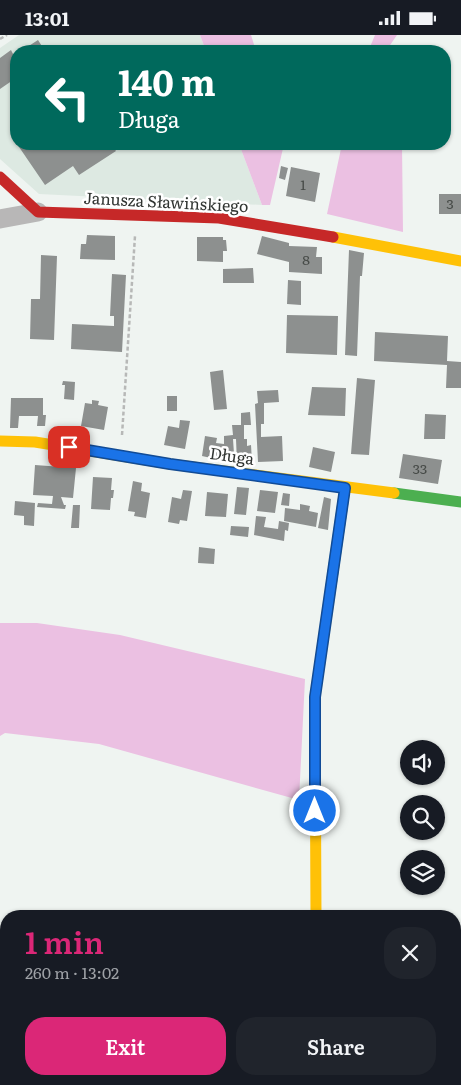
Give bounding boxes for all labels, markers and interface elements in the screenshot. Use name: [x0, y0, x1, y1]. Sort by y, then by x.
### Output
text: 13:01: [25, 4, 69, 32]
text: 140 m: [118, 55, 216, 107]
icon: left: [35, 65, 100, 130]
text: Długa: [118, 102, 180, 135]
house number: 1: [300, 174, 306, 194]
street label: Janusza Sławińskiego: [83, 185, 249, 217]
house number: 3: [446, 193, 454, 213]
house number: 8: [302, 249, 310, 269]
pin: [48, 426, 90, 468]
icon: arrive: [55, 433, 83, 461]
street label: Długa: [208, 440, 256, 470]
house number: 33: [413, 458, 427, 478]
map controls: [400, 740, 445, 895]
button: sound: [400, 740, 445, 785]
position arrow: [288, 784, 340, 836]
button: search: [400, 795, 445, 840]
button: layers: [400, 850, 445, 895]
text: 1 min: [25, 919, 104, 963]
button: close: [384, 927, 436, 979]
text: 260 m · 13:02: [25, 960, 119, 984]
button: Exit: [25, 1017, 226, 1075]
button: Share: [236, 1017, 436, 1075]

